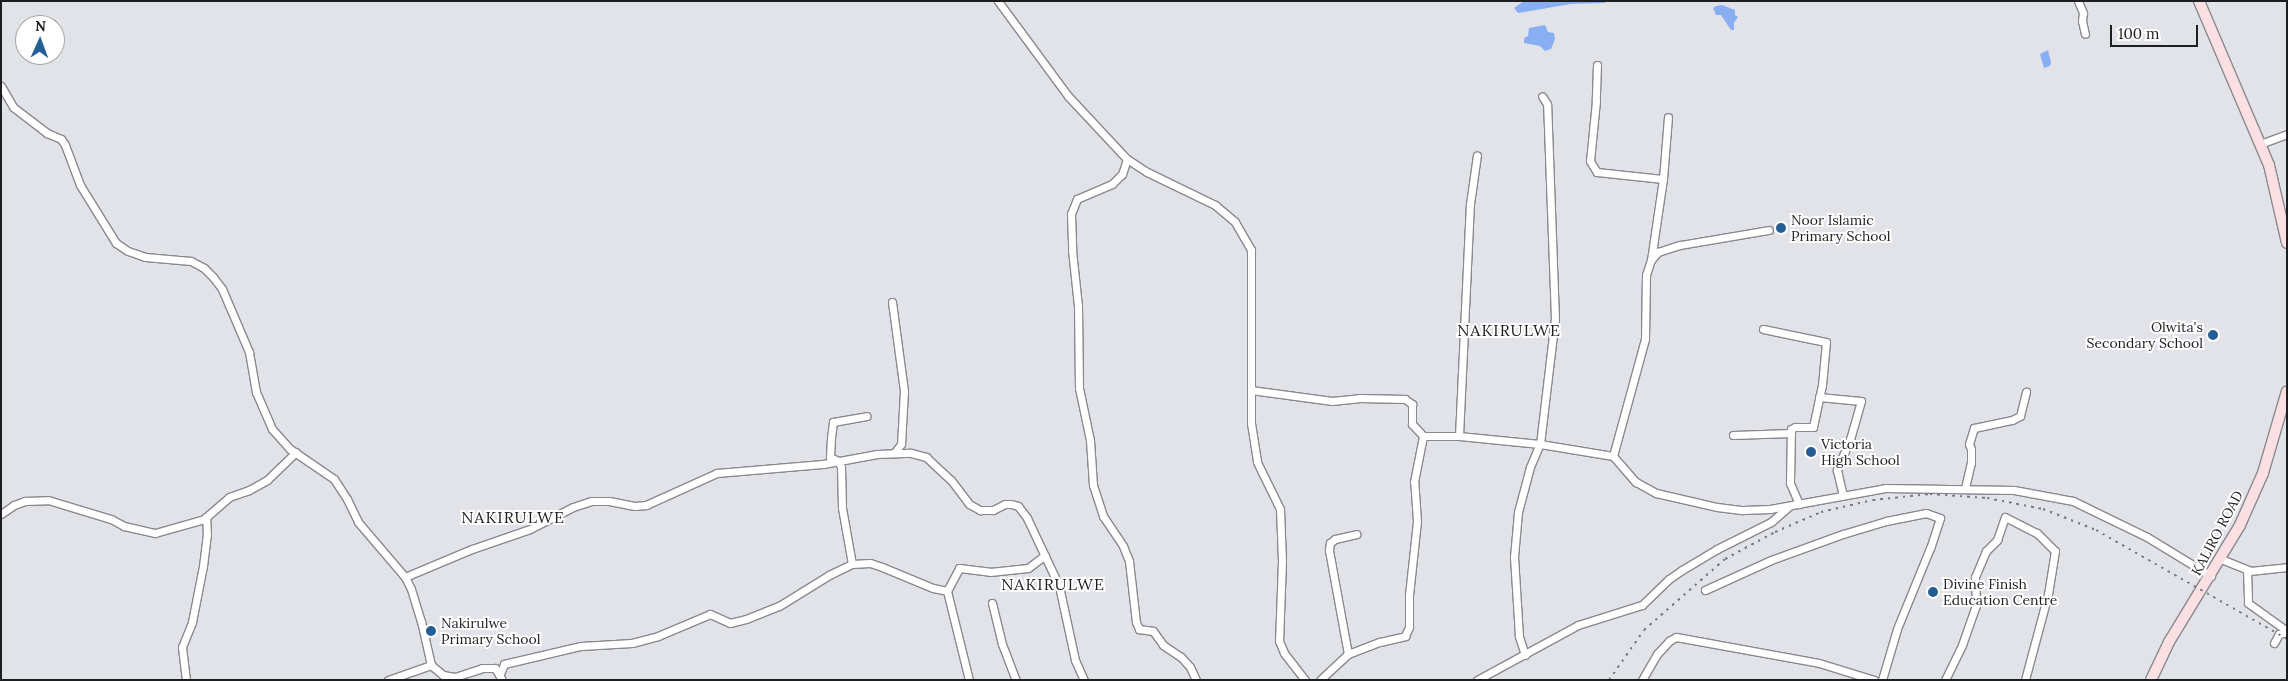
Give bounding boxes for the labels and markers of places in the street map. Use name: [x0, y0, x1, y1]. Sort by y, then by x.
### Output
place label: Noor Islamic Primary School: [1791, 212, 1891, 244]
marker: Noor Islamic Primary School: [1775, 222, 1787, 234]
place label: Olwita's Secondary School: [2087, 319, 2203, 352]
marker: Olwita's Secondary School: [2207, 329, 2219, 341]
place label: Victoria High School: [1821, 436, 1900, 468]
marker: Victoria High School: [1805, 446, 1817, 458]
place label: Divine Finish Education Centre: [1943, 576, 2057, 608]
marker: Divine Finish Education Centre: [1927, 586, 1939, 598]
place label: Nakirulwe Primary School: [441, 615, 541, 648]
marker: Nakirulwe Primary School: [425, 625, 437, 637]

